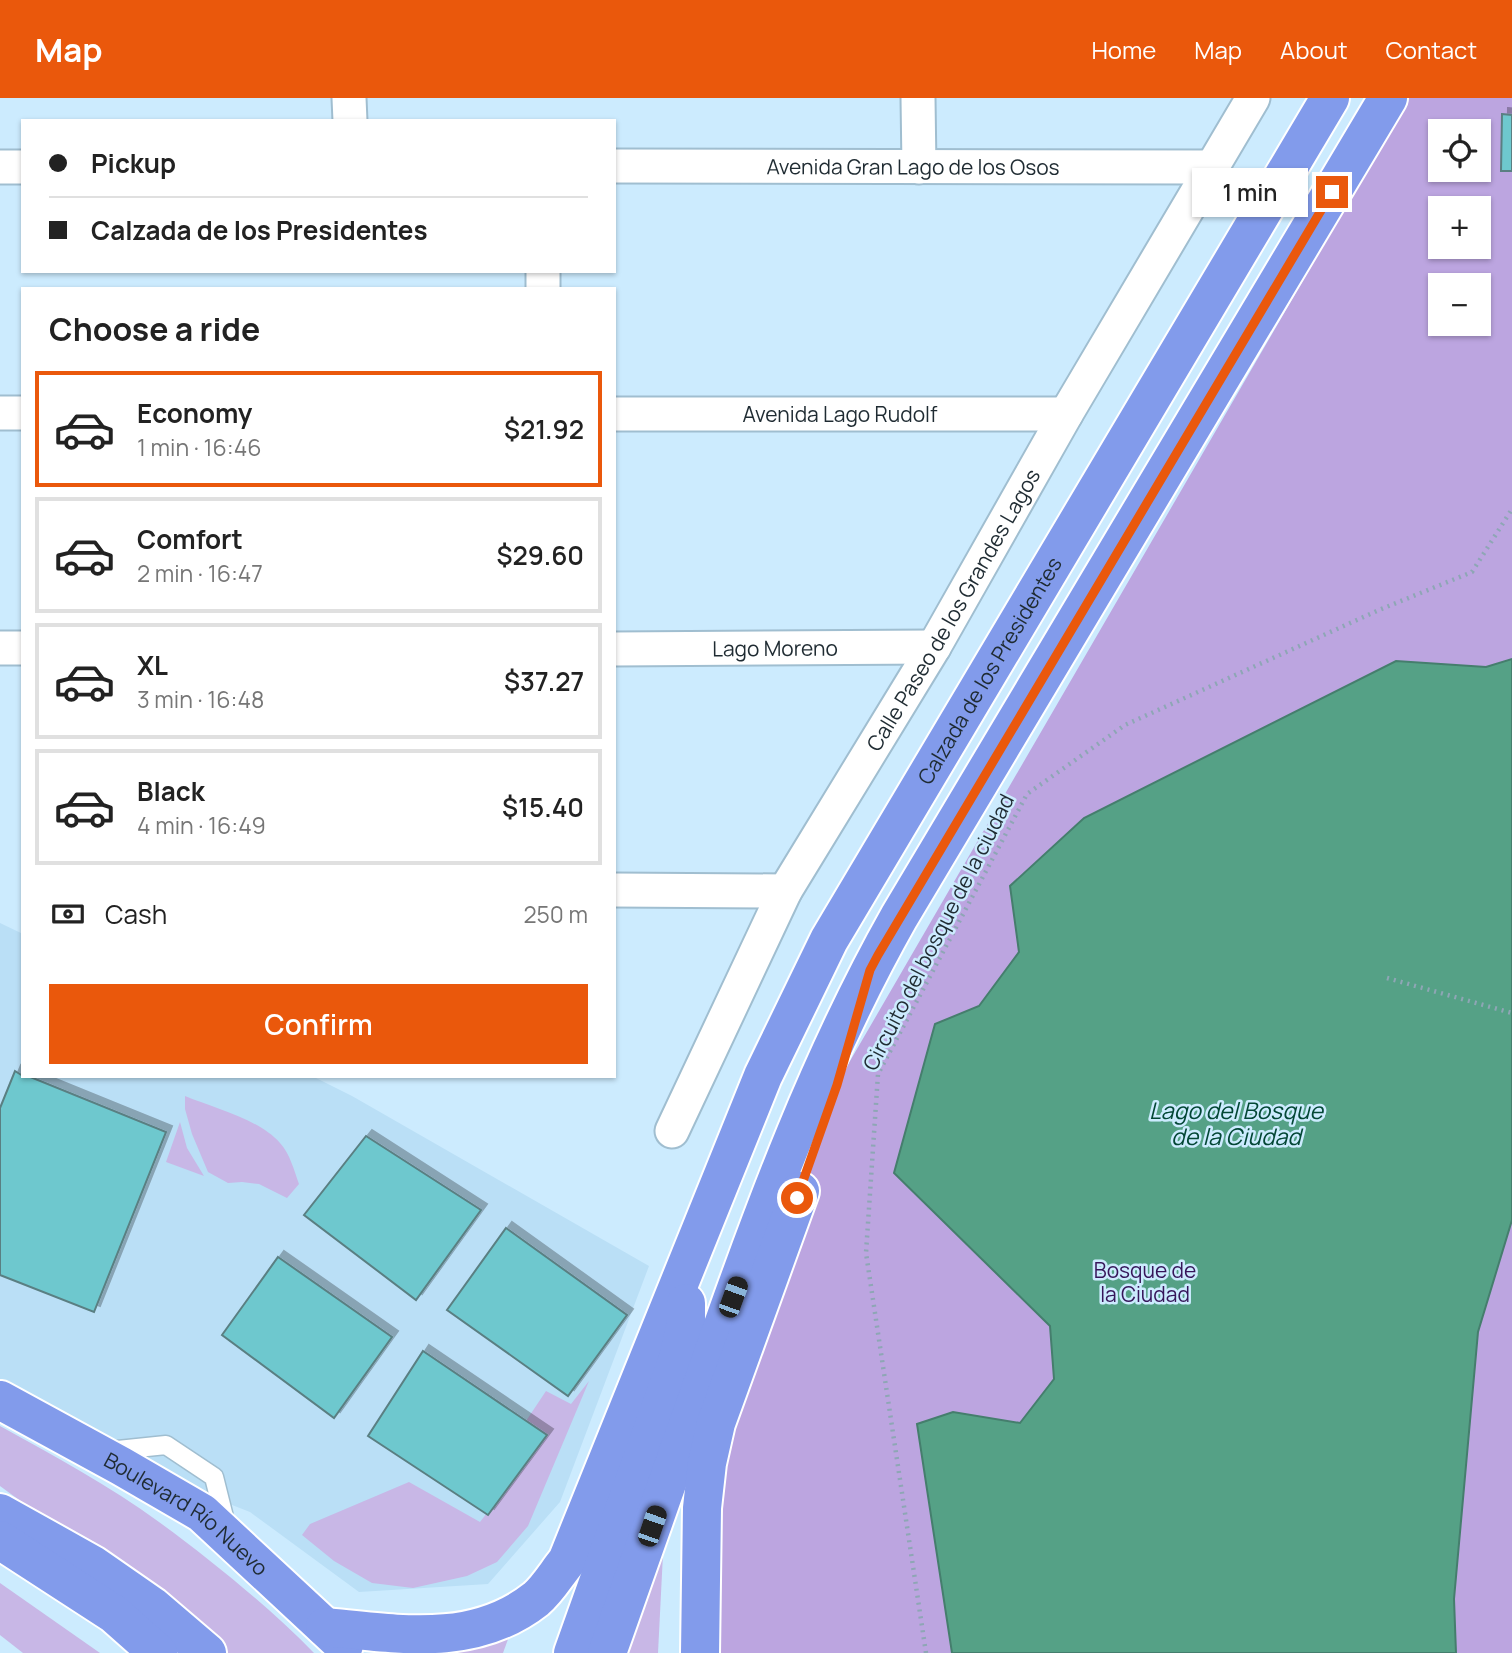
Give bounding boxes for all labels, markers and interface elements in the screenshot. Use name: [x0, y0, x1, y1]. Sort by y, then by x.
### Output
text: Map: [35, 27, 103, 72]
text: Home: [1091, 33, 1156, 66]
text: Map: [1194, 33, 1242, 66]
text: About: [1280, 33, 1348, 66]
text: Contact: [1386, 33, 1477, 66]
map controls: [1428, 119, 1491, 336]
button: locate: [1428, 119, 1491, 182]
text: Pickup: [91, 145, 176, 181]
street label: Avenida Gran Lago de los Osos: [766, 152, 1060, 181]
callout: 1 min: [1192, 168, 1308, 217]
text: 1 min: [1223, 176, 1277, 208]
route end: [1316, 176, 1348, 208]
button: +: [1428, 196, 1491, 259]
text: Calzada de los Presidentes: [91, 212, 428, 248]
button: −: [1428, 273, 1491, 336]
text: Choose a ride: [49, 307, 260, 351]
text: Economy: [137, 395, 252, 431]
icon: car: [53, 398, 116, 461]
street label: Avenida Lago Rudolf: [743, 400, 938, 428]
text: $21.92: [504, 411, 584, 447]
text: 1 min · 16:46: [137, 431, 261, 463]
street label: Calle Paseo de los Grandes Lagos: [860, 463, 1046, 756]
text: Comfort: [137, 521, 243, 557]
icon: car: [53, 524, 116, 587]
text: $29.60: [497, 537, 584, 573]
street label: Calzada de los Presidentes: [911, 552, 1068, 789]
text: 2 min · 16:47: [137, 557, 263, 589]
street label: Lago Moreno: [712, 634, 838, 662]
text: XL: [137, 647, 168, 683]
icon: car: [53, 650, 116, 713]
text: $37.27: [504, 663, 584, 699]
text: 3 min · 16:48: [137, 683, 264, 715]
text: Black: [137, 773, 205, 809]
icon: car: [53, 776, 116, 839]
text: $15.40: [502, 789, 584, 825]
street label: Circuito del bosque de la ciudad: [856, 789, 1020, 1075]
text: 4 min · 16:49: [137, 809, 266, 841]
icon: cash: [49, 895, 87, 933]
text: Cash: [105, 896, 167, 932]
text: 250 m: [523, 898, 588, 930]
button: Confirm: [49, 984, 588, 1064]
water label: Lago del Bosque de la Ciudad: [1149, 1094, 1324, 1152]
route start: [781, 1182, 813, 1214]
park label: Bosque de la Ciudad: [1094, 1256, 1196, 1308]
car: [716, 1274, 751, 1320]
street label: Boulevard Río Nuevo: [99, 1446, 274, 1582]
car: [636, 1503, 669, 1549]

